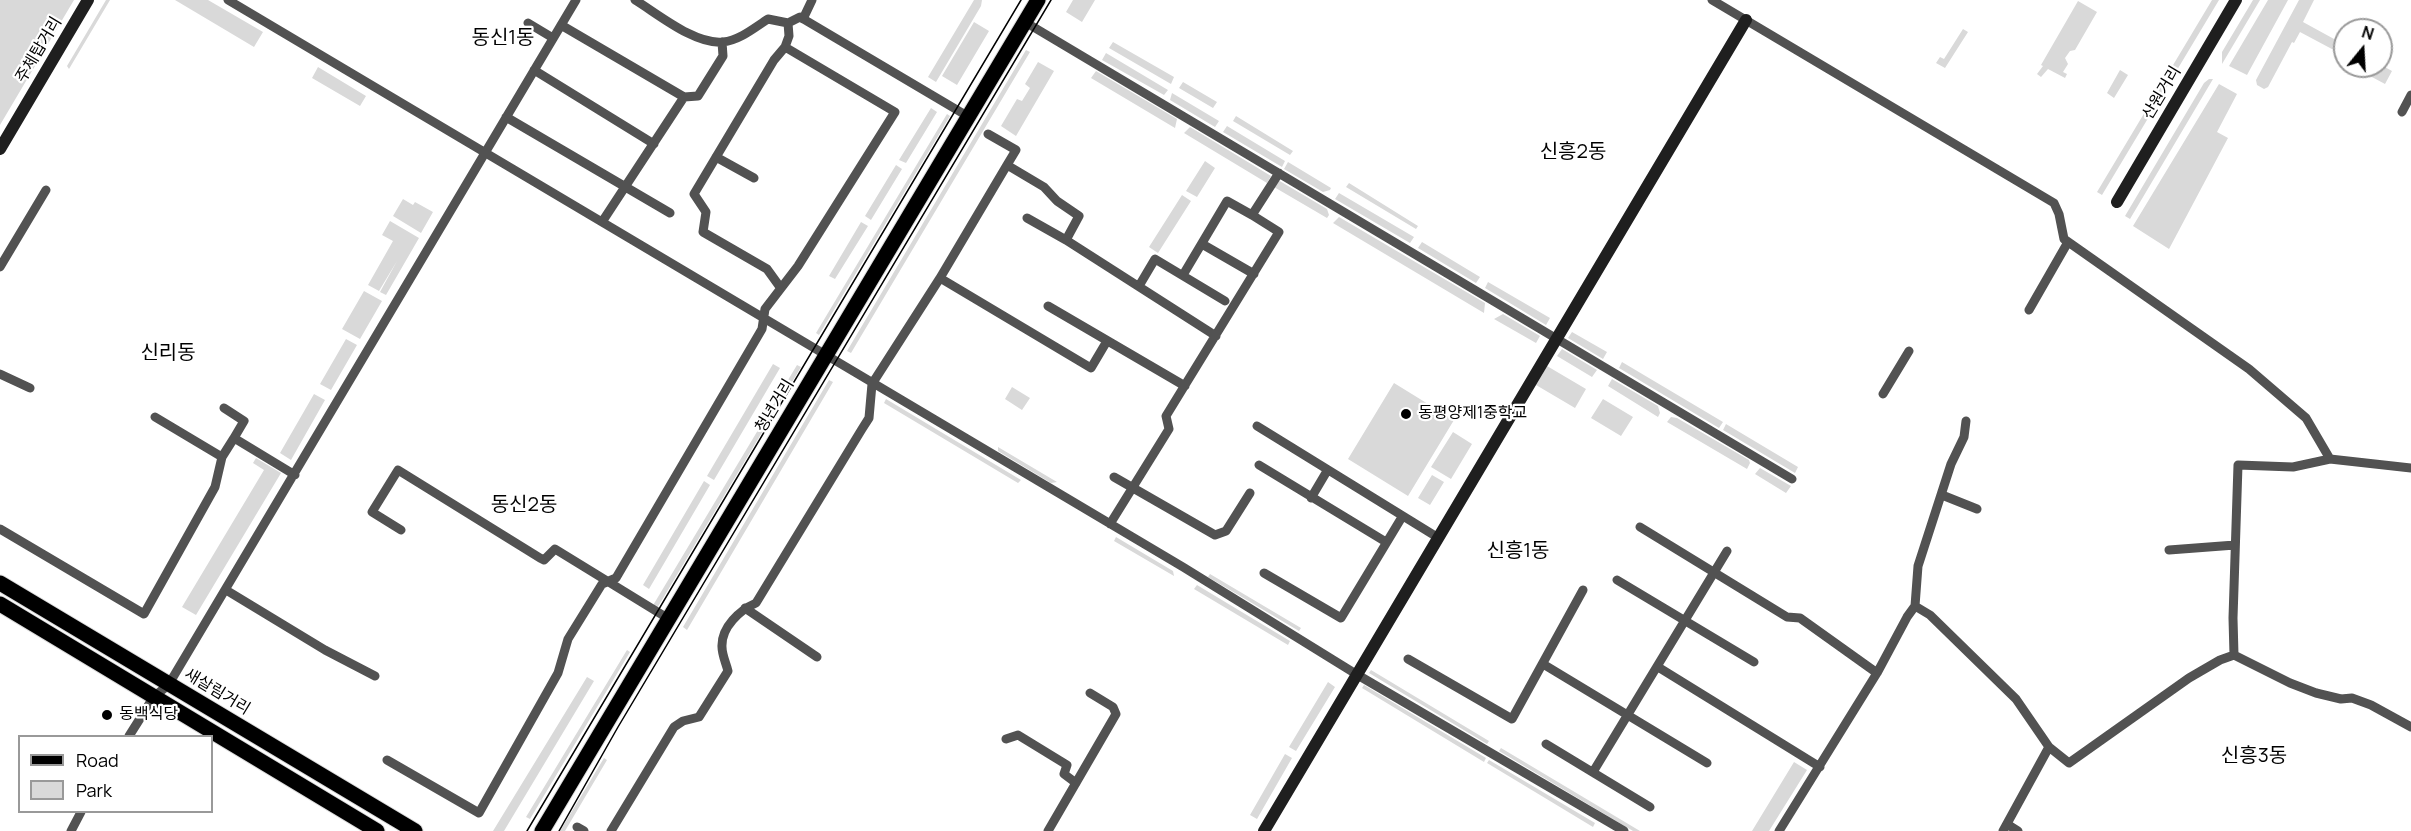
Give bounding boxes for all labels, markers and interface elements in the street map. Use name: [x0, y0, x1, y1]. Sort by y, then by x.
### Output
street label: 주체탑거리: [12, 14, 66, 86]
north arrow: [2333, 18, 2393, 78]
text: N: [2359, 21, 2377, 45]
district label: 동신1동: [472, 26, 534, 50]
street label: 산원거리: [2139, 63, 2185, 123]
district label: 신흥2동: [1540, 140, 1606, 164]
district label: 신리동: [140, 341, 196, 365]
street label: 청년거리: [752, 376, 798, 436]
place label: 동평양제1중학교: [1418, 404, 1527, 424]
marker: 동평양제1중학교: [1399, 407, 1413, 421]
district label: 동신2동: [491, 493, 557, 517]
district label: 신흥1동: [1487, 539, 1549, 563]
street label: 새살림거리: [181, 665, 253, 719]
place label: 동백식당: [119, 705, 178, 725]
marker: 동백식당: [100, 708, 114, 722]
legend: [18, 735, 213, 813]
district label: 신흥3동: [2221, 744, 2287, 768]
text: Road: [76, 748, 119, 772]
text: Park: [76, 778, 112, 802]

